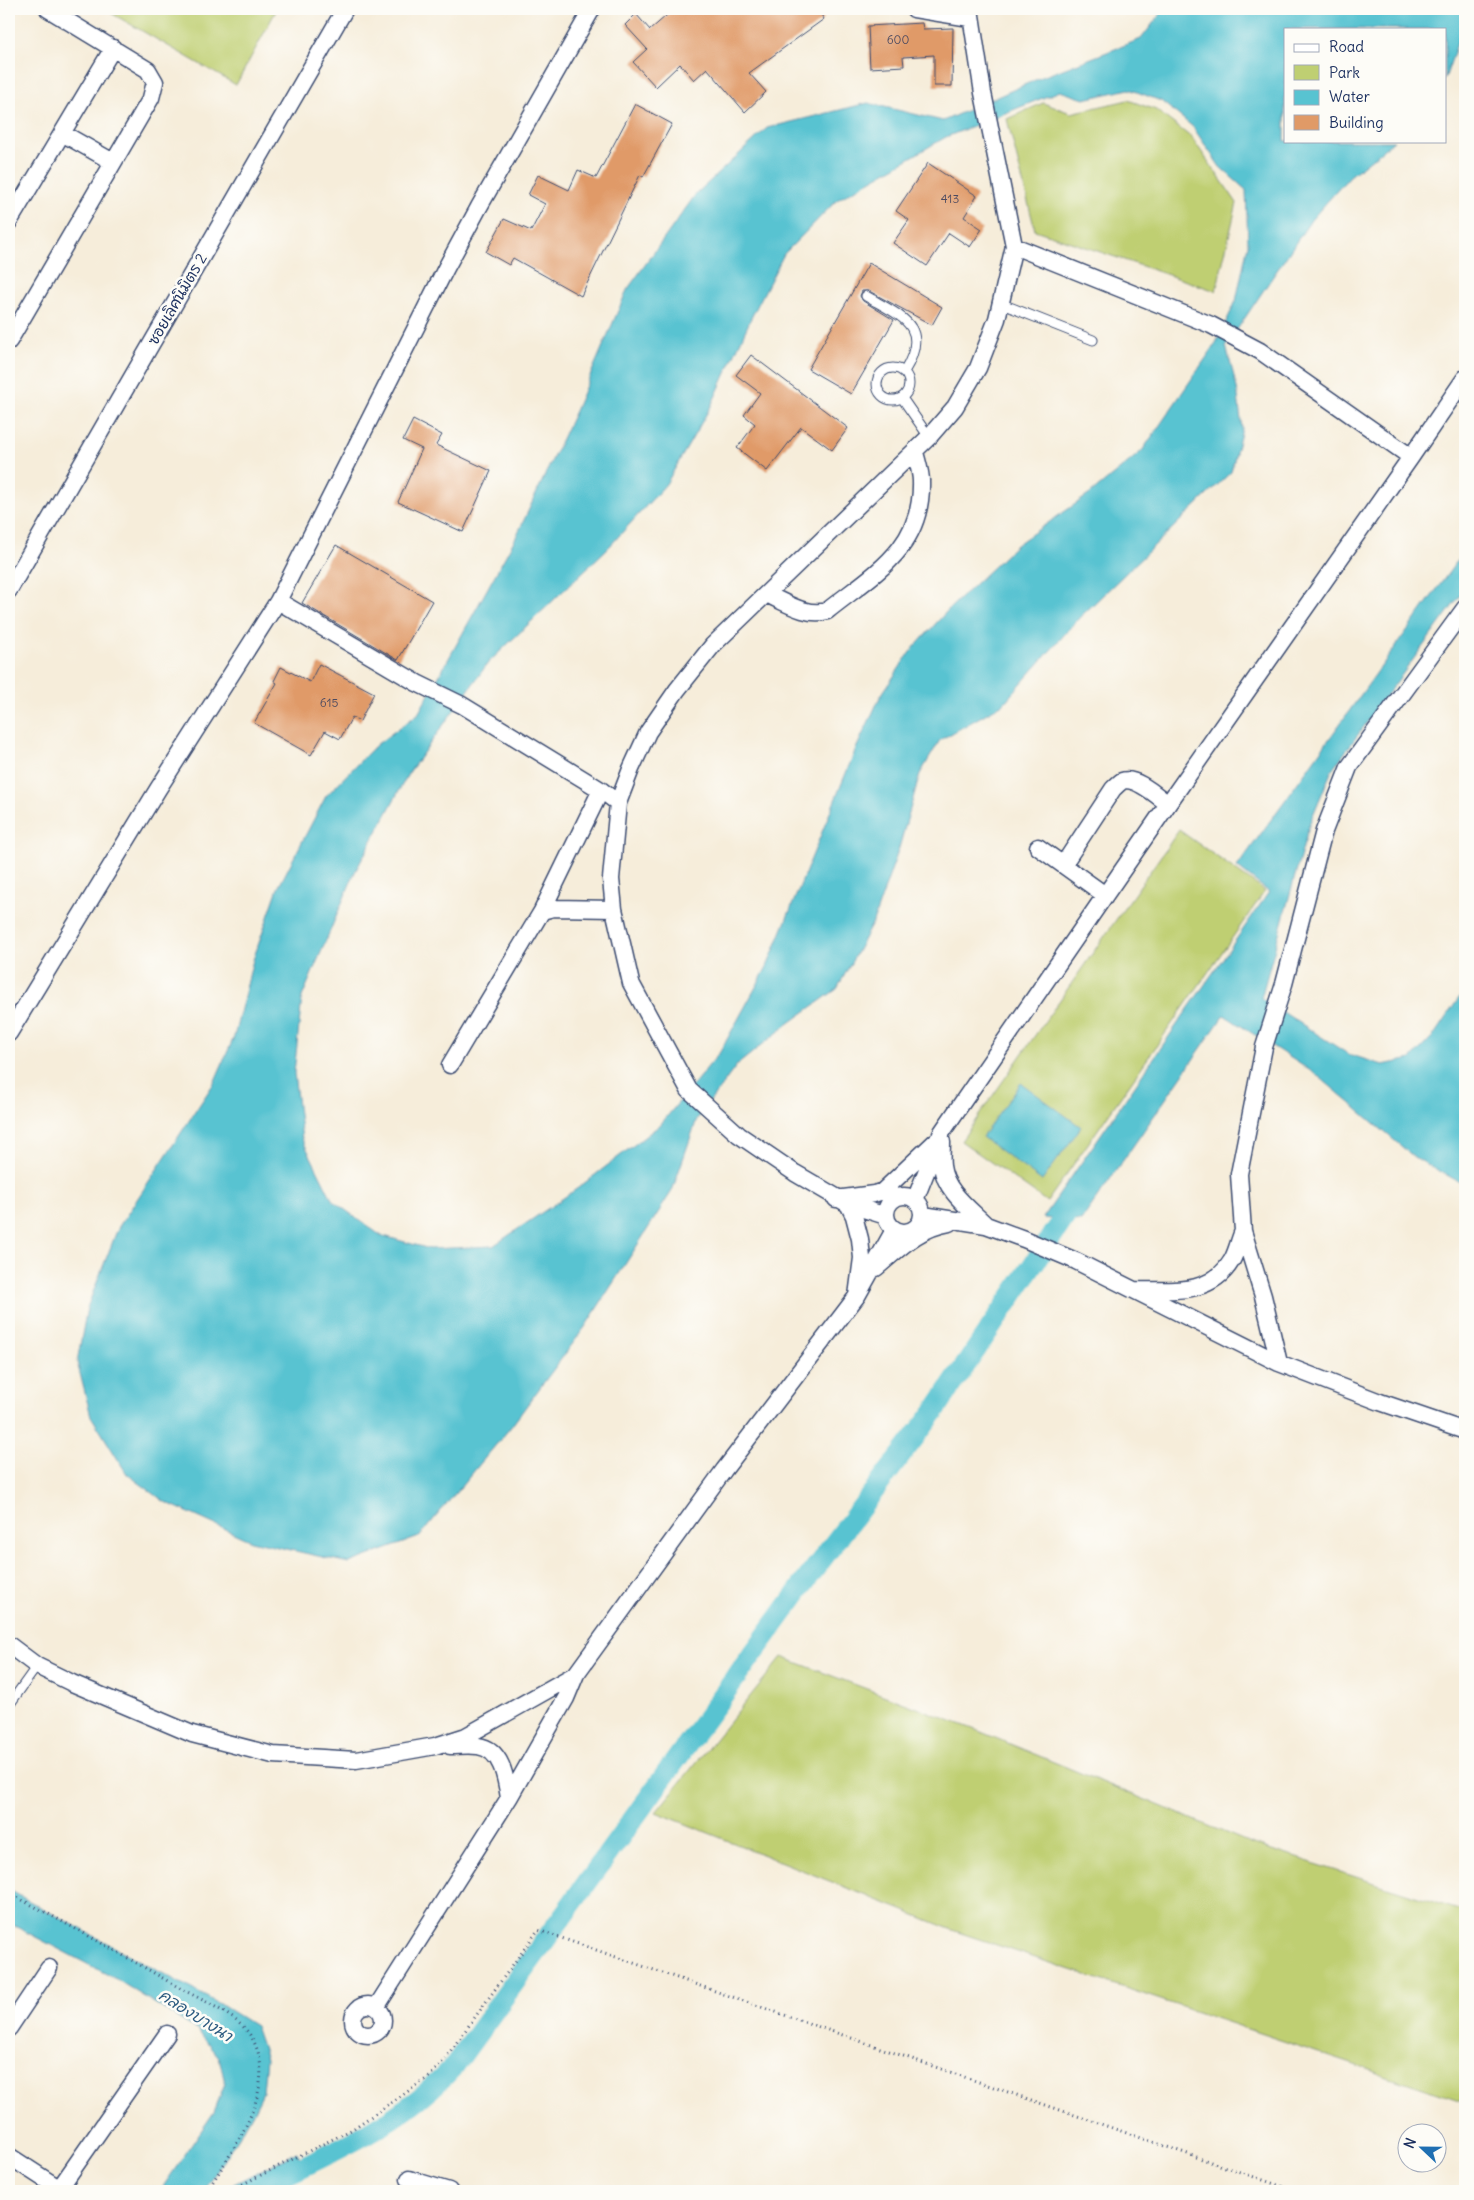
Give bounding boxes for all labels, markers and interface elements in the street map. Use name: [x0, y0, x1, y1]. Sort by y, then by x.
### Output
legend: [1284, 28, 1446, 142]
house number: 600: [887, 32, 909, 47]
text: Road: [1329, 37, 1364, 56]
text: Park: [1329, 63, 1360, 82]
text: Water: [1329, 87, 1370, 106]
text: Building: [1329, 113, 1384, 132]
house number: 413: [941, 191, 959, 206]
street label: ซอยเลิศนิมิตร 2: [143, 250, 211, 348]
house number: 615: [320, 695, 338, 710]
water label: คลองบางนา: [156, 1985, 237, 2046]
north arrow: [1396, 2122, 1446, 2172]
text: N: [1400, 2135, 1420, 2151]

